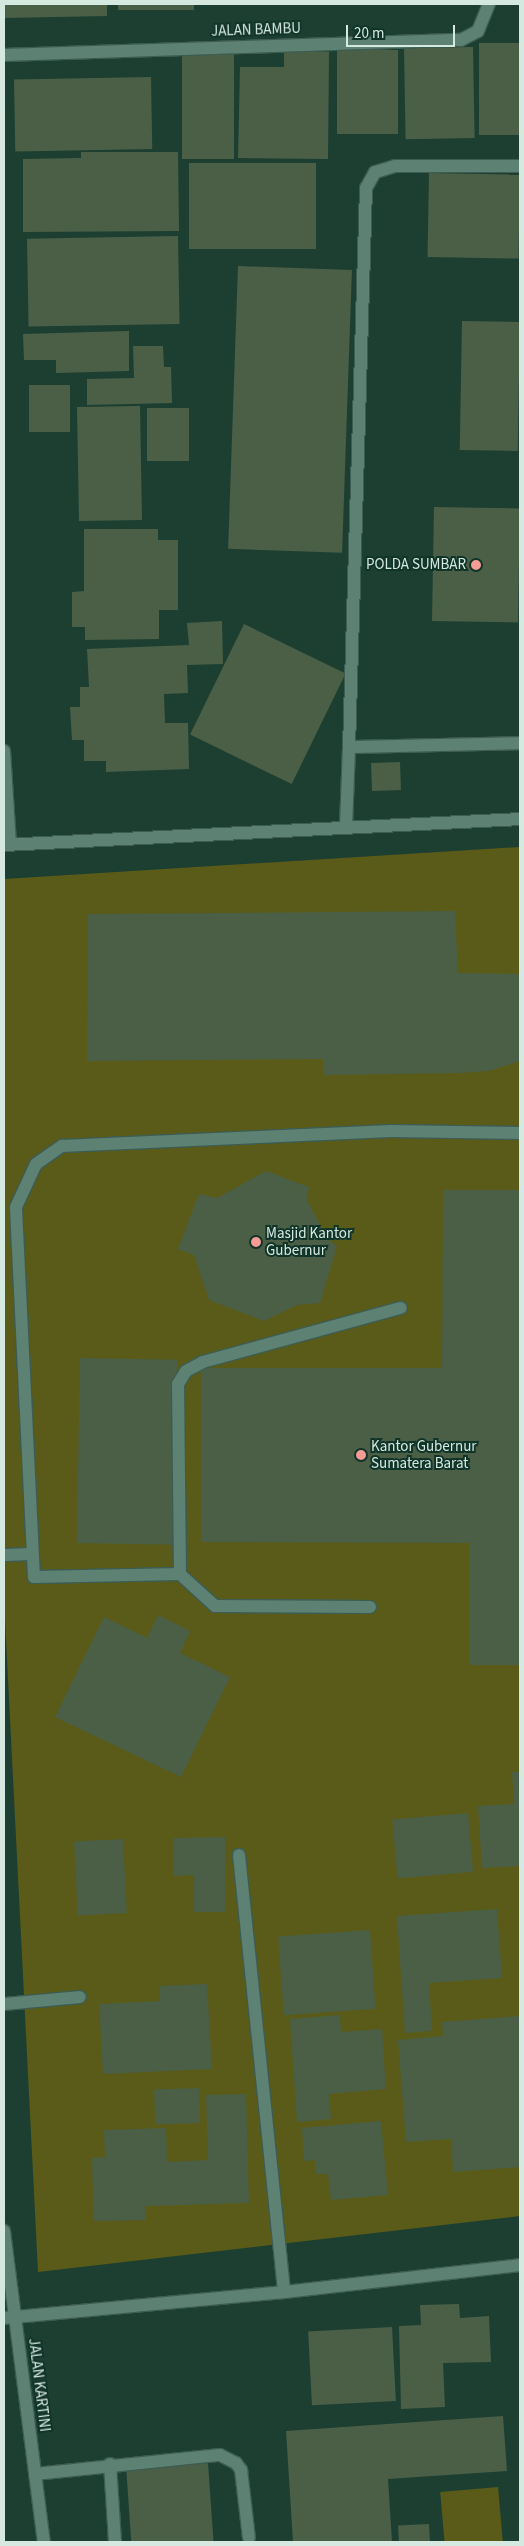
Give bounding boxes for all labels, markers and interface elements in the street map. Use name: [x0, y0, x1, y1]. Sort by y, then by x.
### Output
scale bar: [349, 15, 458, 47]
street label: JALAN BAMBU: [211, 19, 301, 41]
text: 20 m: [354, 23, 384, 44]
place label: POLDA SUMBAR: [366, 556, 466, 574]
marker: POLDA SUMBAR: [470, 559, 482, 571]
place label: Masjid Kantor Gubernur: [266, 1224, 352, 1259]
marker: Masjid Kantor Gubernur: [250, 1236, 262, 1248]
place label: Kantor Gubernur Sumatera Barat: [371, 1437, 477, 1472]
marker: Kantor Gubernur Sumatera Barat: [355, 1449, 367, 1461]
street label: JALAN KARTINI: [24, 2337, 54, 2433]

